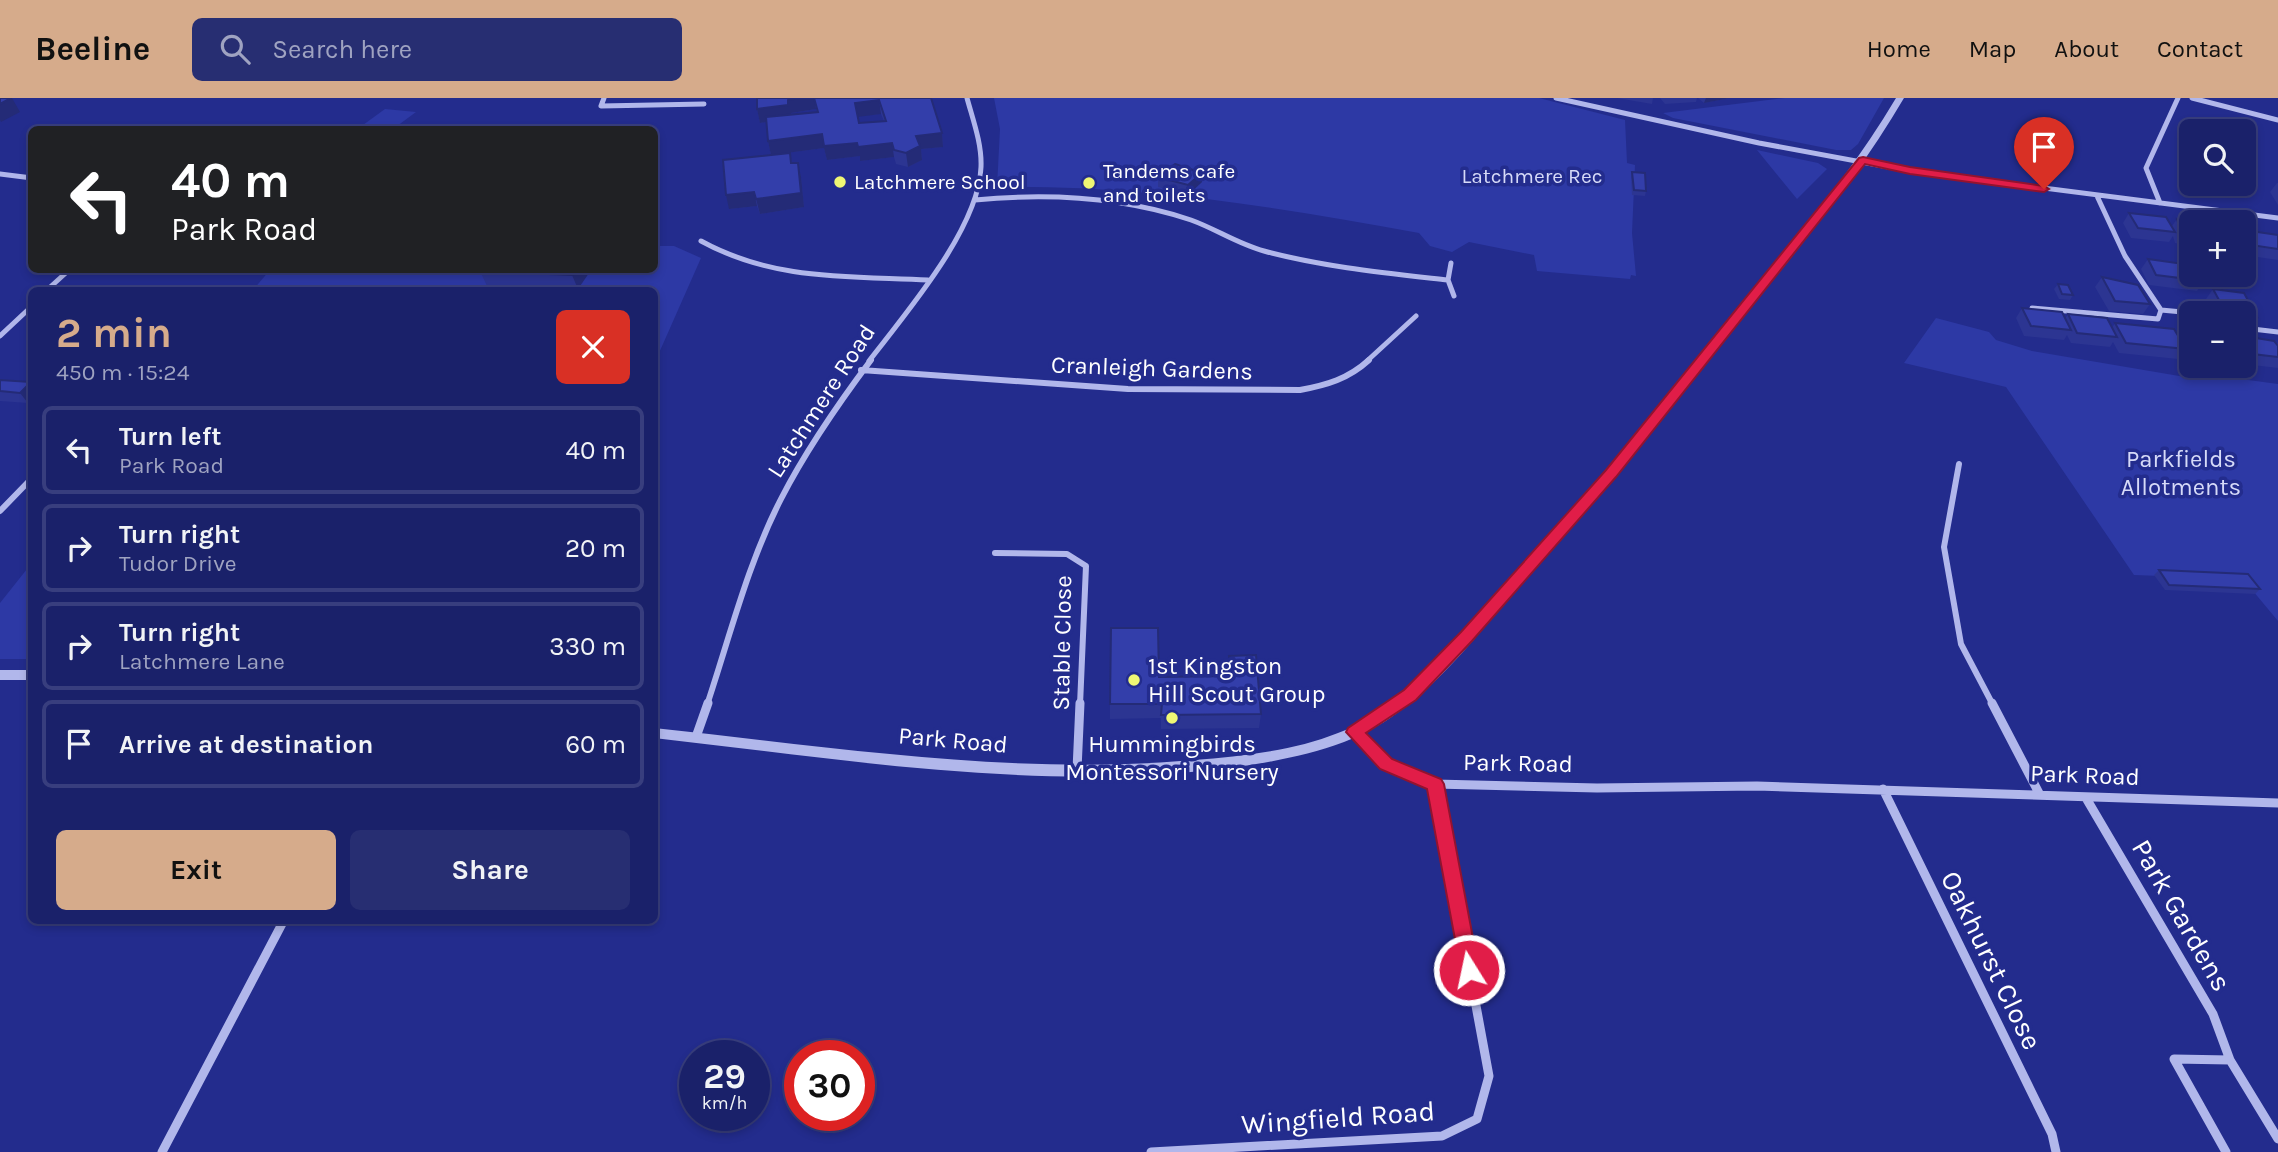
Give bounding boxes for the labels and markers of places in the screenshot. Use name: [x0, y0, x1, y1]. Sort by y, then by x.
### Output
pin: [2014, 117, 2074, 189]
place label: Tandems cafe and toilets: [1103, 159, 1235, 207]
place label: Latchmere School: [854, 170, 1026, 194]
marker: Latchmere School: [832, 174, 848, 190]
marker: Tandems cafe and toilets: [1081, 175, 1097, 191]
place label: 1st Kingston Hill Scout Group: [1148, 652, 1325, 708]
marker: 1st Kingston Hill Scout Group: [1126, 672, 1142, 688]
marker: Hummingbirds Montessori Nursery: [1164, 710, 1180, 726]
place label: Hummingbirds Montessori Nursery: [1065, 730, 1279, 786]

